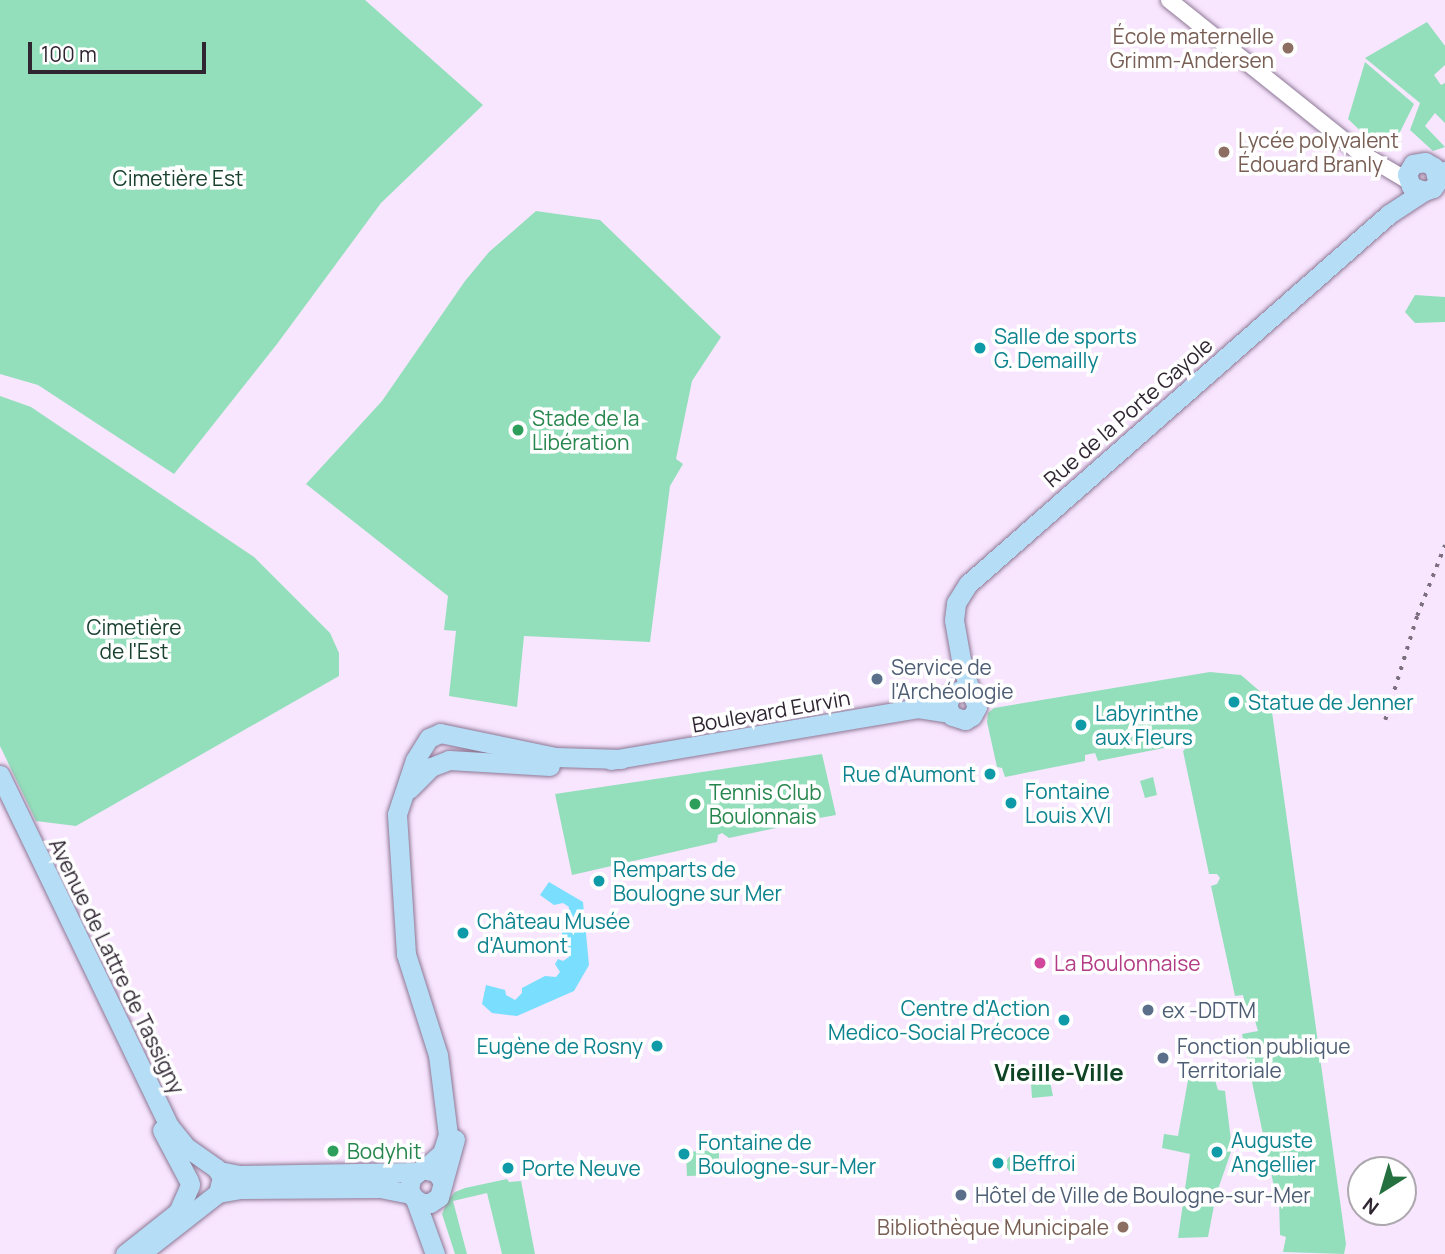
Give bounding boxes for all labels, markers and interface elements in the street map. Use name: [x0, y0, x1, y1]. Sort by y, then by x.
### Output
place label: École maternelle Grimm-Andersen: [1110, 23, 1274, 73]
scale bar: [32, 28, 210, 72]
text: 100 m: [41, 40, 97, 68]
marker: École maternelle Grimm-Andersen: [1280, 40, 1296, 56]
place label: Lycée polyvalent Édouard Branly: [1238, 127, 1399, 177]
marker: Lycée polyvalent Édouard Branly: [1216, 144, 1232, 160]
park label: Cimetière Est: [113, 165, 243, 191]
place label: Salle de sports G. Demailly: [994, 323, 1137, 373]
street label: Rue de la Porte Gayole: [1039, 332, 1217, 492]
marker: Salle de sports G. Demailly: [972, 340, 988, 356]
place label: Stade de la Libération: [532, 405, 639, 455]
marker: Stade de la Libération: [510, 422, 526, 438]
park label: Cimetière de l'Est: [86, 614, 182, 664]
place label: Service de l'Archéologie: [891, 654, 1014, 704]
marker: Service de l'Archéologie: [869, 671, 885, 687]
street label: Boulevard Eurvin: [690, 685, 852, 737]
place label: Statue de Jenner: [1248, 689, 1414, 715]
marker: Statue de Jenner: [1226, 694, 1242, 710]
place label: Labyrinthe aux Fleurs: [1095, 700, 1198, 750]
marker: Labyrinthe aux Fleurs: [1073, 717, 1089, 733]
place label: Rue d'Aumont: [843, 761, 976, 787]
marker: Rue d'Aumont: [982, 766, 998, 782]
place label: Fontaine Louis XVI: [1025, 778, 1111, 828]
place label: Tennis Club Boulonnais: [709, 779, 822, 829]
marker: Fontaine Louis XVI: [1003, 795, 1019, 811]
marker: Tennis Club Boulonnais: [687, 796, 703, 812]
street label: Avenue de Lattre de Tassigny: [44, 834, 190, 1098]
place label: Remparts de Boulogne sur Mer: [613, 856, 782, 906]
marker: Remparts de Boulogne sur Mer: [591, 873, 607, 889]
place label: Château Musée d'Aumont: [477, 908, 630, 958]
marker: Château Musée d'Aumont: [455, 925, 471, 941]
place label: La Boulonnaise: [1054, 950, 1200, 976]
marker: La Boulonnaise: [1032, 955, 1048, 971]
place label: Centre d'Action Medico-Social Précoce: [828, 995, 1050, 1045]
place label: ex -DDTM: [1162, 997, 1256, 1023]
marker: ex -DDTM: [1140, 1002, 1156, 1018]
marker: Centre d'Action Medico-Social Précoce: [1056, 1012, 1072, 1028]
place label: Eugène de Rosny: [477, 1033, 643, 1059]
place label: Fonction publique Territoriale: [1177, 1033, 1350, 1083]
marker: Eugène de Rosny: [649, 1038, 665, 1054]
marker: Fonction publique Territoriale: [1155, 1050, 1171, 1066]
district label: Vieille-Ville: [994, 1058, 1124, 1086]
place label: Auguste Angellier: [1231, 1127, 1316, 1177]
place label: Fontaine de Boulogne-sur-Mer: [698, 1129, 876, 1179]
place label: Bodyhit: [347, 1138, 422, 1164]
marker: Bodyhit: [325, 1143, 341, 1159]
marker: Auguste Angellier: [1209, 1144, 1225, 1160]
marker: Fontaine de Boulogne-sur-Mer: [676, 1146, 692, 1162]
place label: Beffroi: [1012, 1150, 1076, 1176]
place label: Porte Neuve: [522, 1155, 641, 1181]
marker: Beffroi: [990, 1155, 1006, 1171]
north arrow: [1347, 1156, 1417, 1226]
marker: Porte Neuve: [500, 1160, 516, 1176]
place label: Hôtel de Ville de Boulogne-sur-Mer: [975, 1182, 1311, 1208]
marker: Hôtel de Ville de Boulogne-sur-Mer: [953, 1187, 969, 1203]
text: N: [1357, 1192, 1384, 1221]
place label: Bibliothèque Municipale: [877, 1214, 1109, 1240]
marker: Bibliothèque Municipale: [1115, 1219, 1131, 1235]

